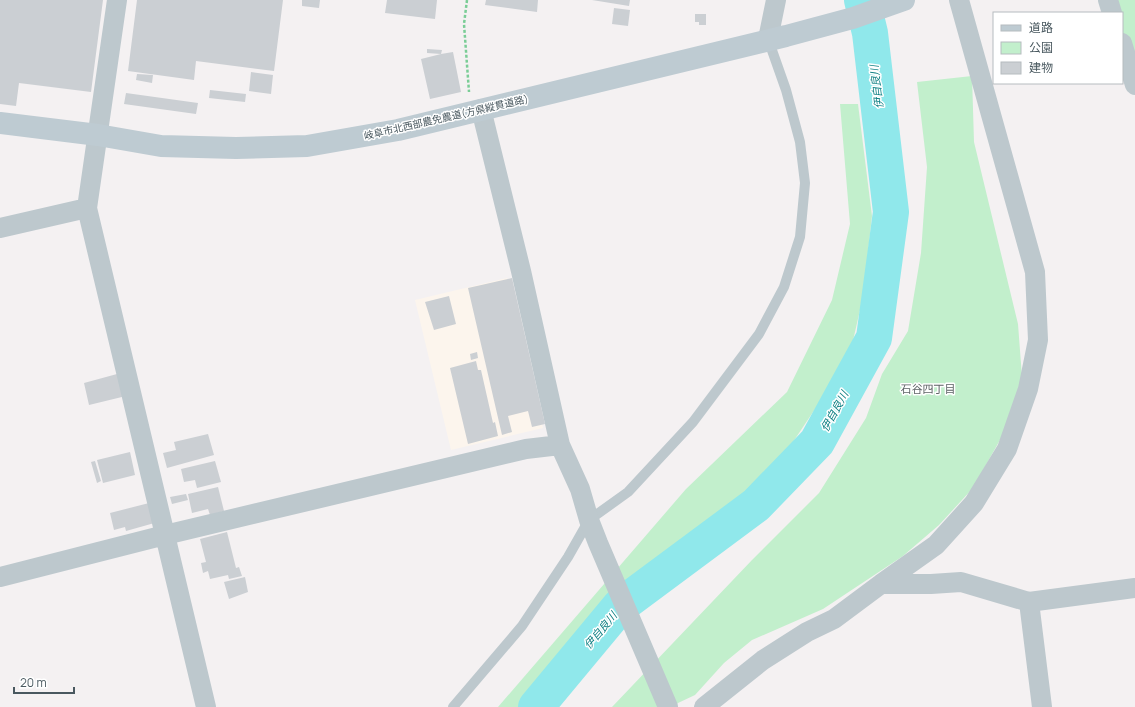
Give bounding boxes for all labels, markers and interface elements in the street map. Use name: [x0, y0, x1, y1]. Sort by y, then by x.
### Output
legend: [993, 12, 1123, 84]
text: 道路: [1029, 19, 1053, 36]
text: 公園: [1029, 39, 1053, 56]
text: 建物: [1029, 59, 1053, 76]
water label: 伊自良川: [866, 63, 886, 110]
street label: 岐阜市北西部農免農道(方県縦貫道路): [362, 91, 530, 143]
district label: 石谷四丁目: [901, 381, 956, 396]
water label: 伊自良川: [817, 387, 852, 434]
water label: 伊自良川: [580, 608, 621, 652]
scale bar: [14, 669, 74, 695]
text: 20 m: [20, 674, 47, 691]

